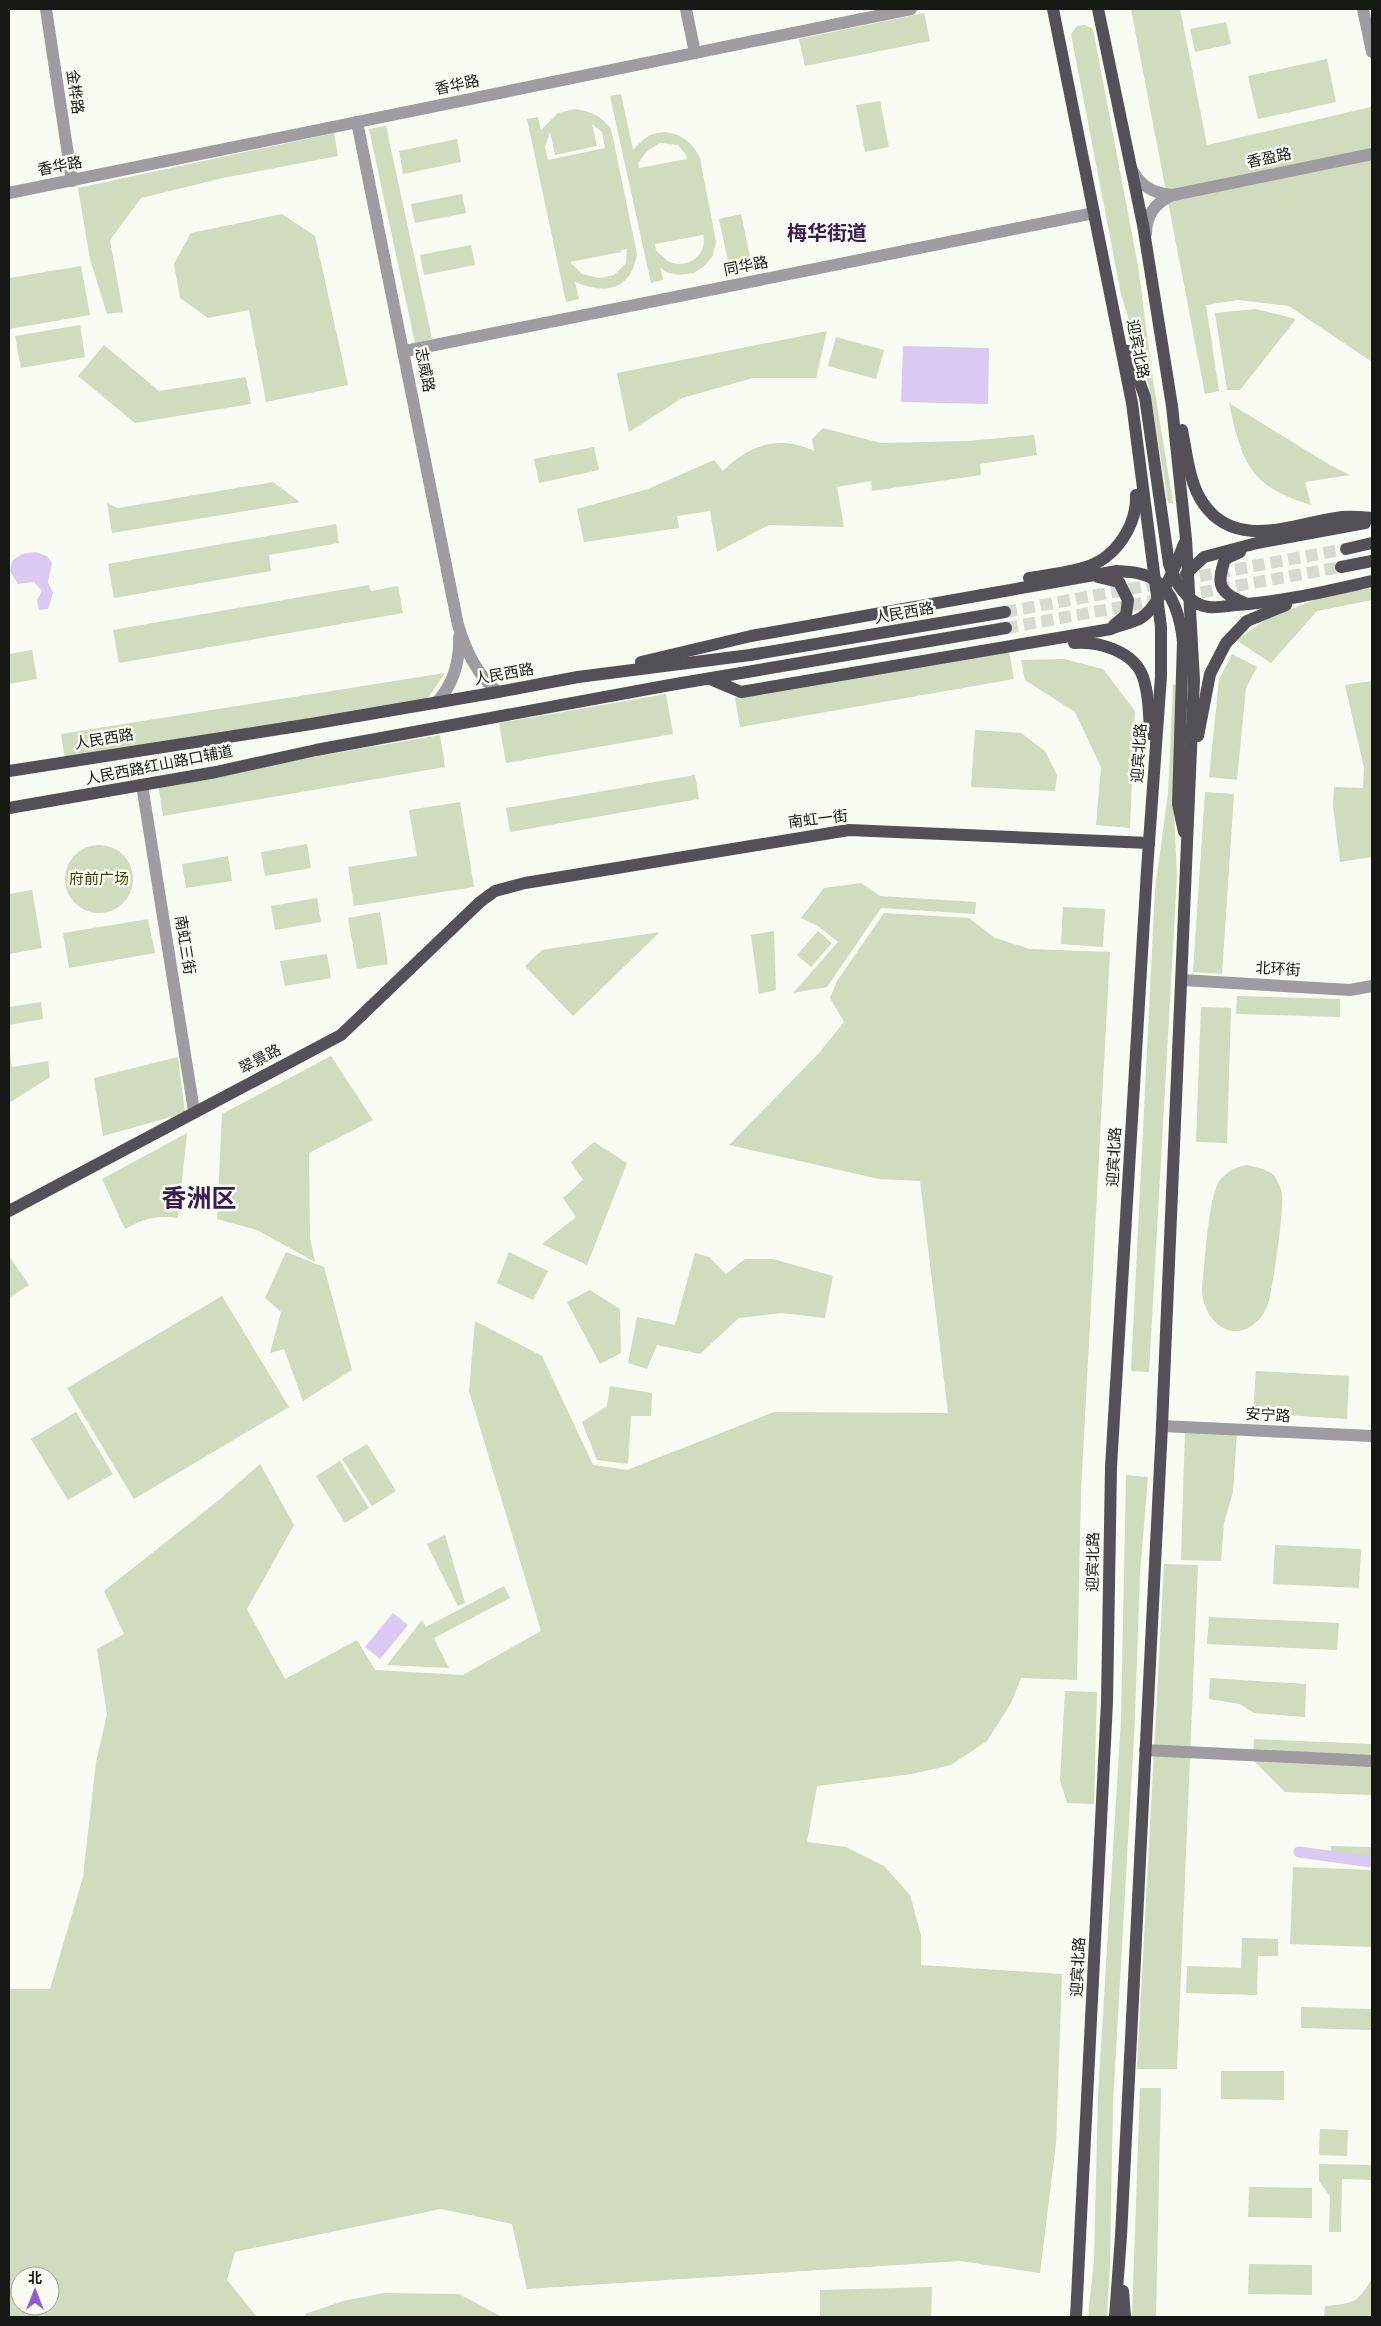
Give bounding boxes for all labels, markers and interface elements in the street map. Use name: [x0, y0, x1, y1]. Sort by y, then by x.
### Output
street label: 金桦路: [62, 68, 89, 116]
street label: 香华路: [433, 70, 481, 99]
street label: 香盈路: [1245, 143, 1293, 172]
street label: 香华路: [36, 151, 84, 180]
district label: 梅华街道: [787, 219, 867, 246]
street label: 同华路: [722, 251, 770, 280]
street label: 迎宾北路: [1122, 317, 1155, 380]
street label: 志威路: [411, 346, 440, 394]
street label: 人民西路: [873, 597, 935, 628]
street label: 人民西路: [473, 658, 535, 689]
street label: 迎宾北路: [1126, 722, 1151, 784]
street label: 人民西路: [73, 723, 135, 754]
street label: 人民西路红山路口辅道: [83, 740, 235, 789]
street label: 南虹一街: [787, 804, 849, 833]
park label: 府前广场: [69, 868, 129, 889]
street label: 南虹三街: [170, 914, 201, 976]
street label: 北环街: [1255, 957, 1301, 980]
street label: 翠景路: [235, 1039, 285, 1078]
street label: 迎宾北路: [1101, 1126, 1126, 1187]
district label: 香洲区: [161, 1181, 237, 1215]
street label: 安宁路: [1245, 1403, 1291, 1426]
street label: 迎宾北路: [1081, 1532, 1104, 1592]
street label: 迎宾北路: [1065, 1936, 1090, 1997]
north arrow: [10, 2266, 60, 2316]
text: 北: [28, 2269, 42, 2287]

